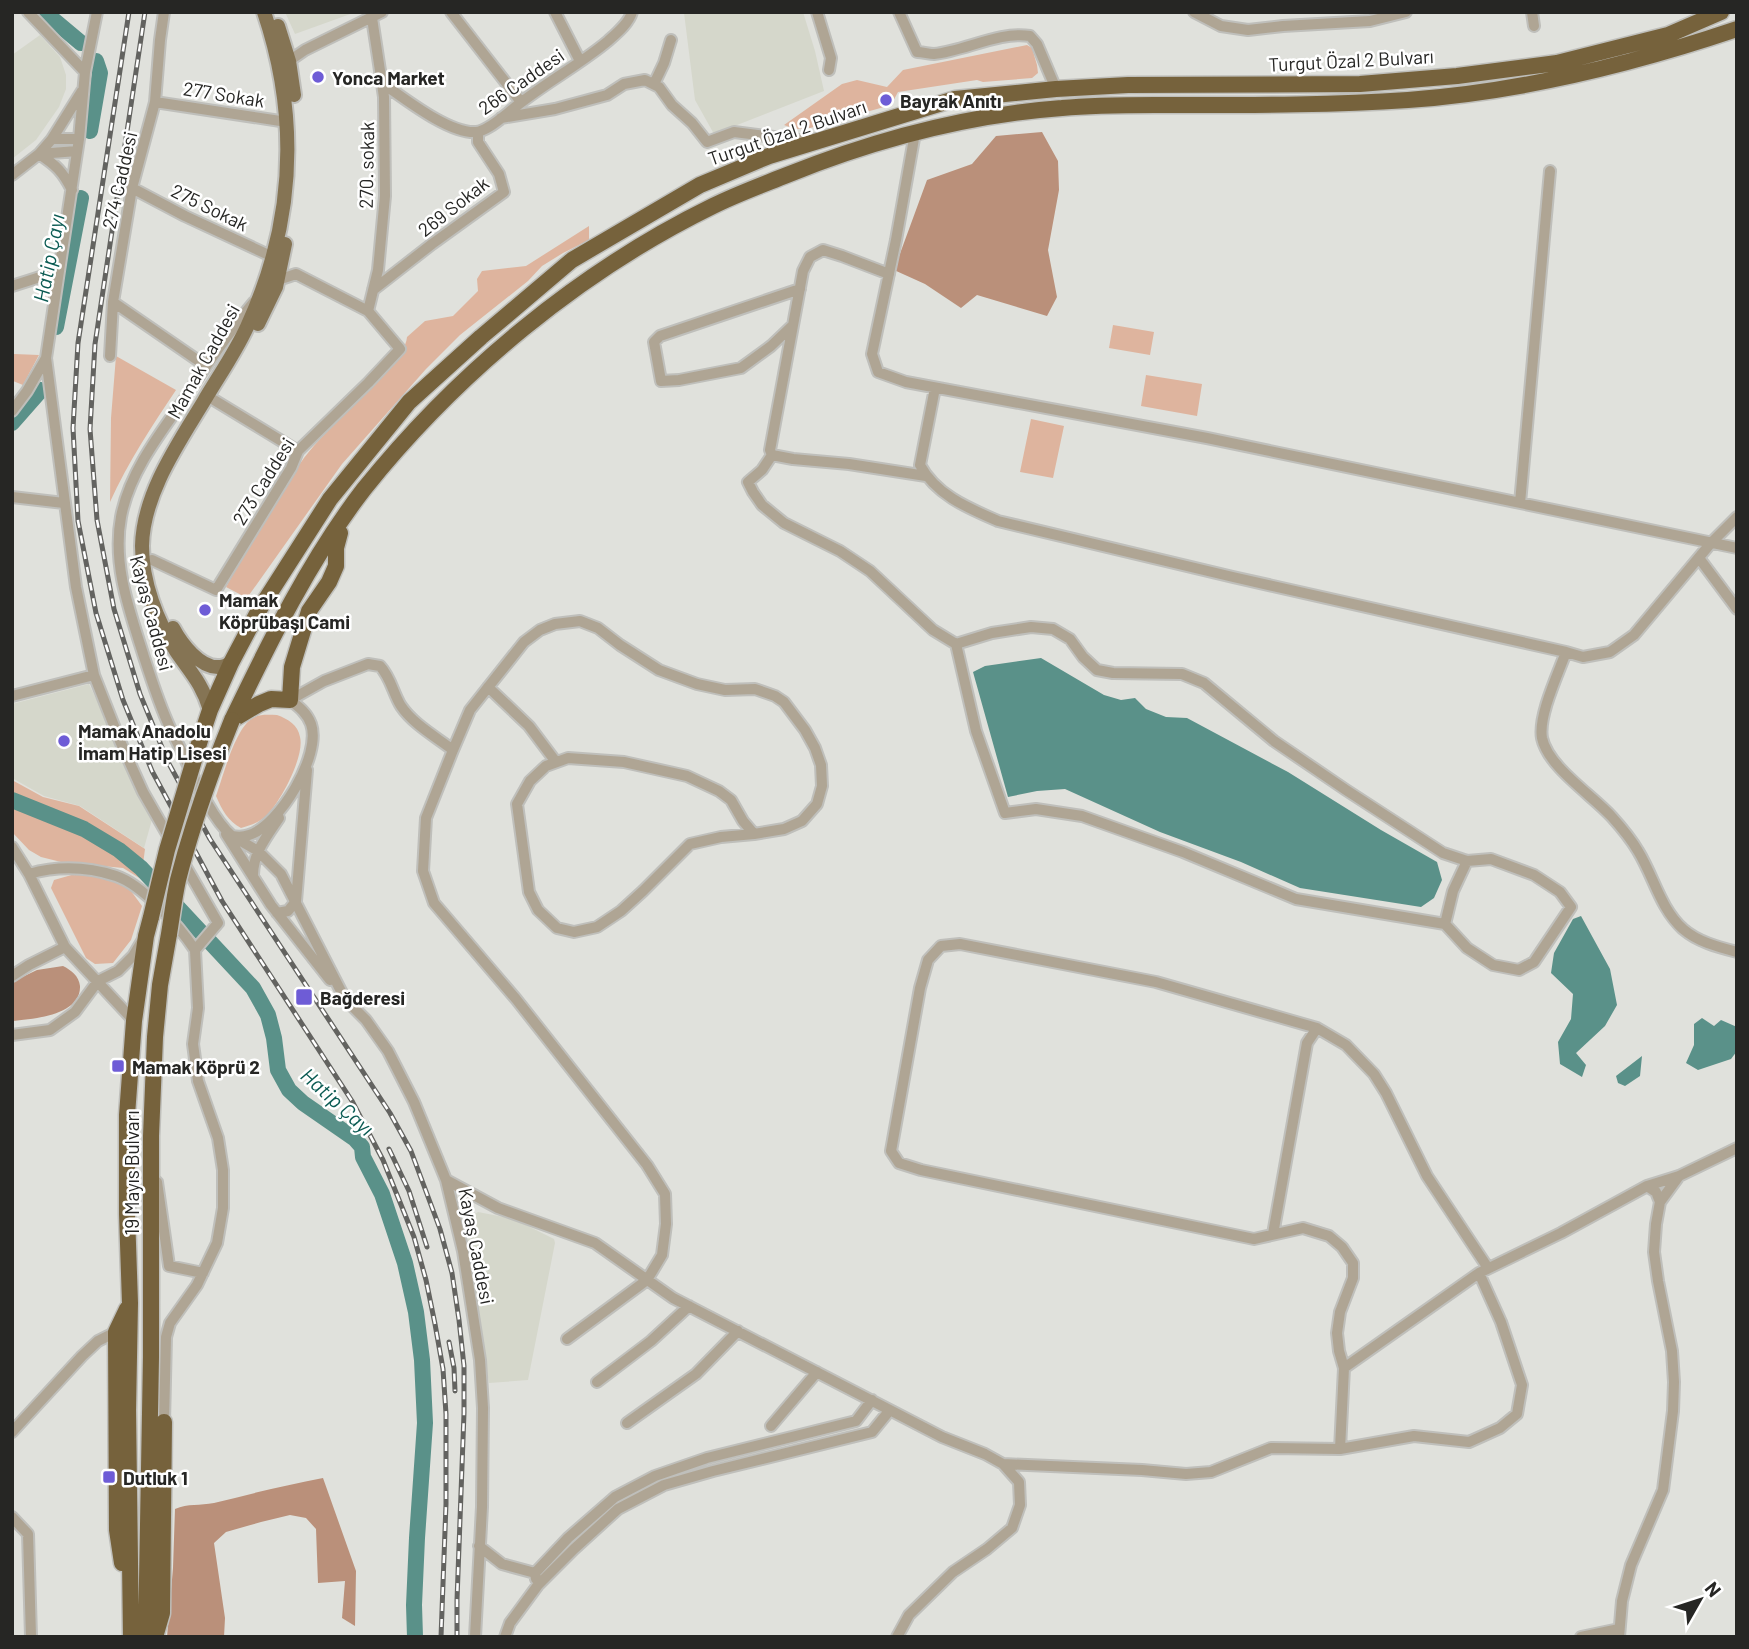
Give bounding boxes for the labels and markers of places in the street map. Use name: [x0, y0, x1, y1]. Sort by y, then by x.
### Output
place label: Yonca Market: [332, 66, 445, 89]
marker: Yonca Market: [310, 69, 326, 85]
place label: Bayrak Anıtı: [900, 89, 1002, 112]
marker: Bayrak Anıtı: [878, 92, 894, 108]
place label: Mamak Köprübaşı Cami: [219, 588, 350, 633]
marker: Mamak Köprübaşı Cami: [197, 602, 213, 618]
place label: Mamak Anadolu İmam Hatip Lisesi: [78, 719, 227, 764]
marker: Mamak Anadolu İmam Hatip Lisesi: [56, 733, 72, 749]
place label: Bağderesi: [320, 986, 405, 1009]
marker: Bağderesi: [294, 987, 314, 1007]
place label: Mamak Köprü 2: [132, 1055, 260, 1078]
marker: Mamak Köprü 2: [110, 1058, 126, 1074]
place label: Dutluk 1: [123, 1466, 188, 1489]
marker: Dutluk 1: [101, 1469, 117, 1485]

